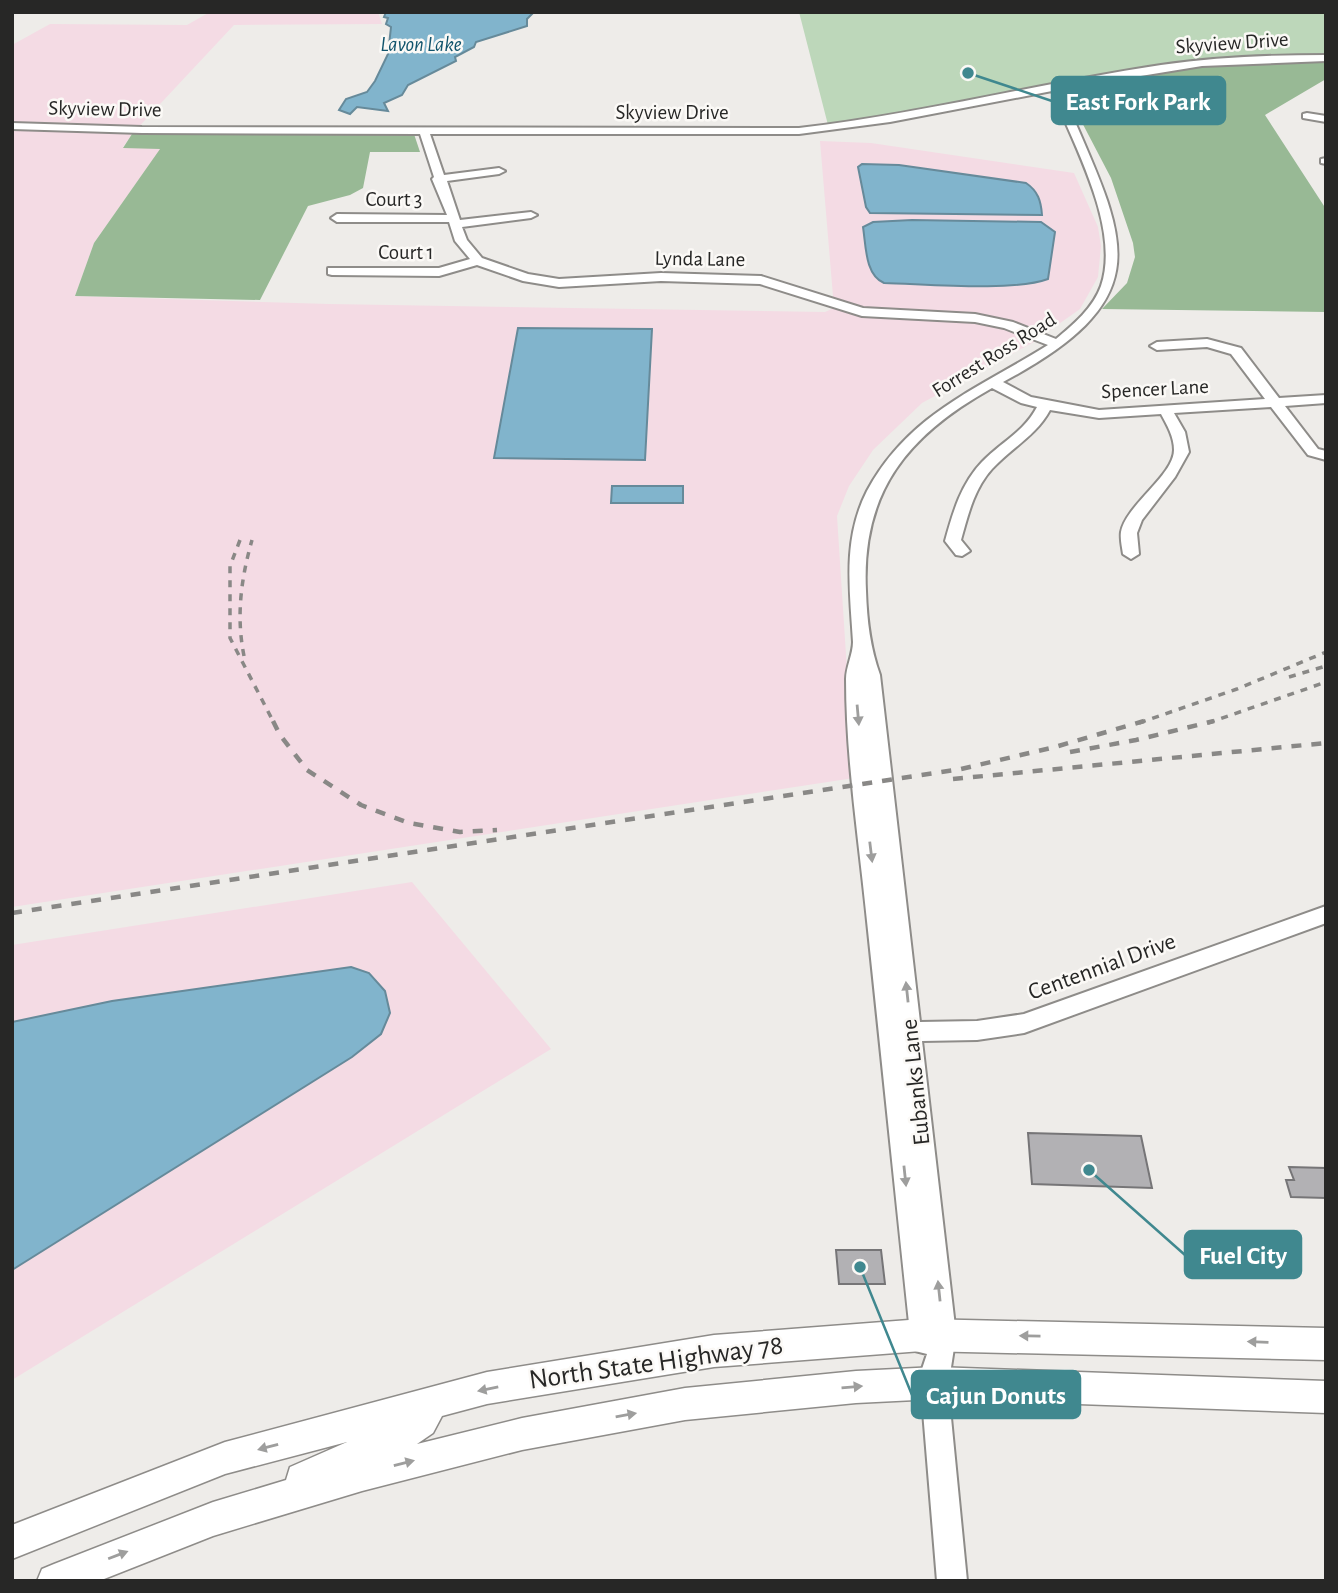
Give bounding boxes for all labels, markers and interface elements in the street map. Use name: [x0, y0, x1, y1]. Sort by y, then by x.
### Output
street label: Skyview Drive: [1175, 29, 1289, 57]
water label: Lavon Lake: [380, 34, 462, 55]
callout: East Fork Park: [1052, 77, 1225, 124]
text: East Fork Park: [1065, 89, 1211, 115]
street label: Skyview Drive: [48, 98, 162, 120]
street label: Skyview Drive: [615, 102, 729, 123]
street label: Court 3: [366, 189, 422, 210]
street label: Court 1: [378, 242, 434, 263]
street label: Lynda Lane: [654, 248, 746, 270]
street label: Forrest Ross Road: [928, 309, 1060, 401]
street label: Spencer Lane: [1101, 376, 1209, 402]
one-way arrow: [853, 705, 864, 727]
one-way arrow: [866, 841, 877, 863]
street label: Centennial Drive: [1025, 929, 1179, 1005]
one-way arrow: [901, 981, 912, 1003]
street label: Eubanks Lane: [897, 1018, 935, 1146]
one-way arrow: [900, 1165, 911, 1187]
callout: Fuel City: [1185, 1231, 1301, 1278]
text: Fuel City: [1199, 1243, 1287, 1269]
one-way arrow: [933, 1280, 944, 1302]
street label: North State Highway 78: [527, 1331, 785, 1395]
one-way arrow: [1019, 1331, 1041, 1342]
one-way arrow: [1246, 1336, 1268, 1347]
callout: Cajun Donuts: [912, 1371, 1080, 1418]
one-way arrow: [841, 1381, 863, 1392]
one-way arrow: [477, 1383, 499, 1394]
text: Cajun Donuts: [926, 1383, 1066, 1409]
one-way arrow: [615, 1409, 637, 1420]
one-way arrow: [257, 1442, 278, 1452]
one-way arrow: [393, 1457, 415, 1468]
one-way arrow: [107, 1549, 128, 1560]

